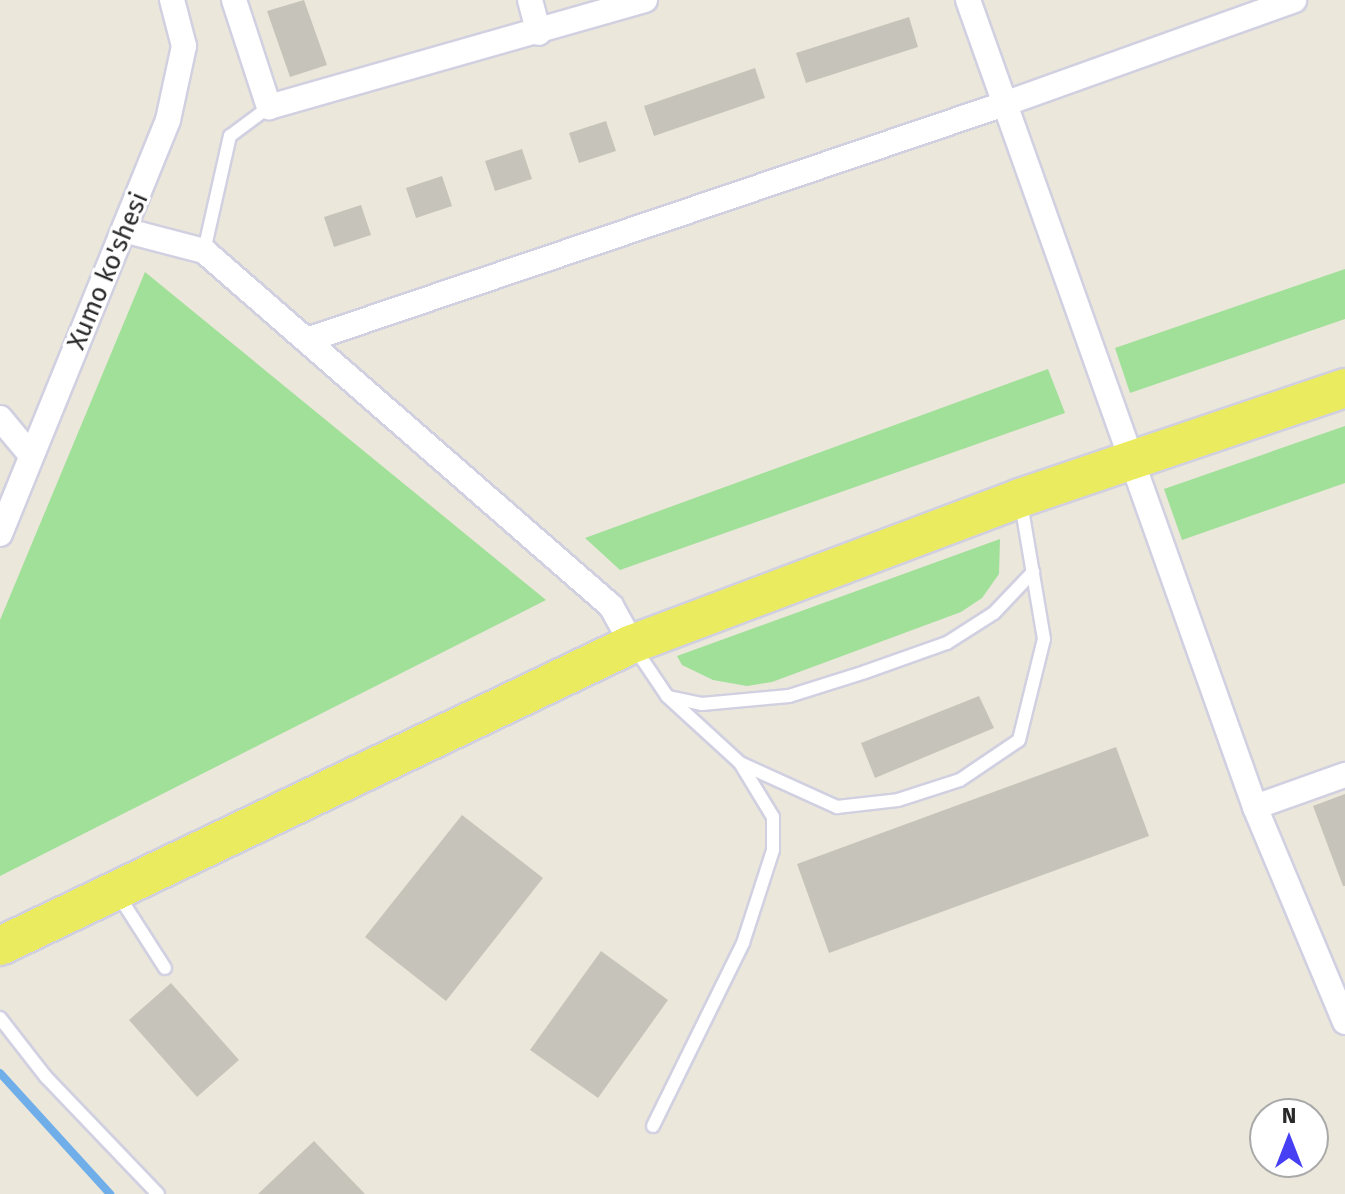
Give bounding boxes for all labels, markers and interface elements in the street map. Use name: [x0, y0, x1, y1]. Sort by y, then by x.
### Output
street label: Xumo ko'shesi: [61, 188, 155, 354]
north arrow: [1249, 1098, 1329, 1178]
text: N: [1282, 1102, 1296, 1129]

